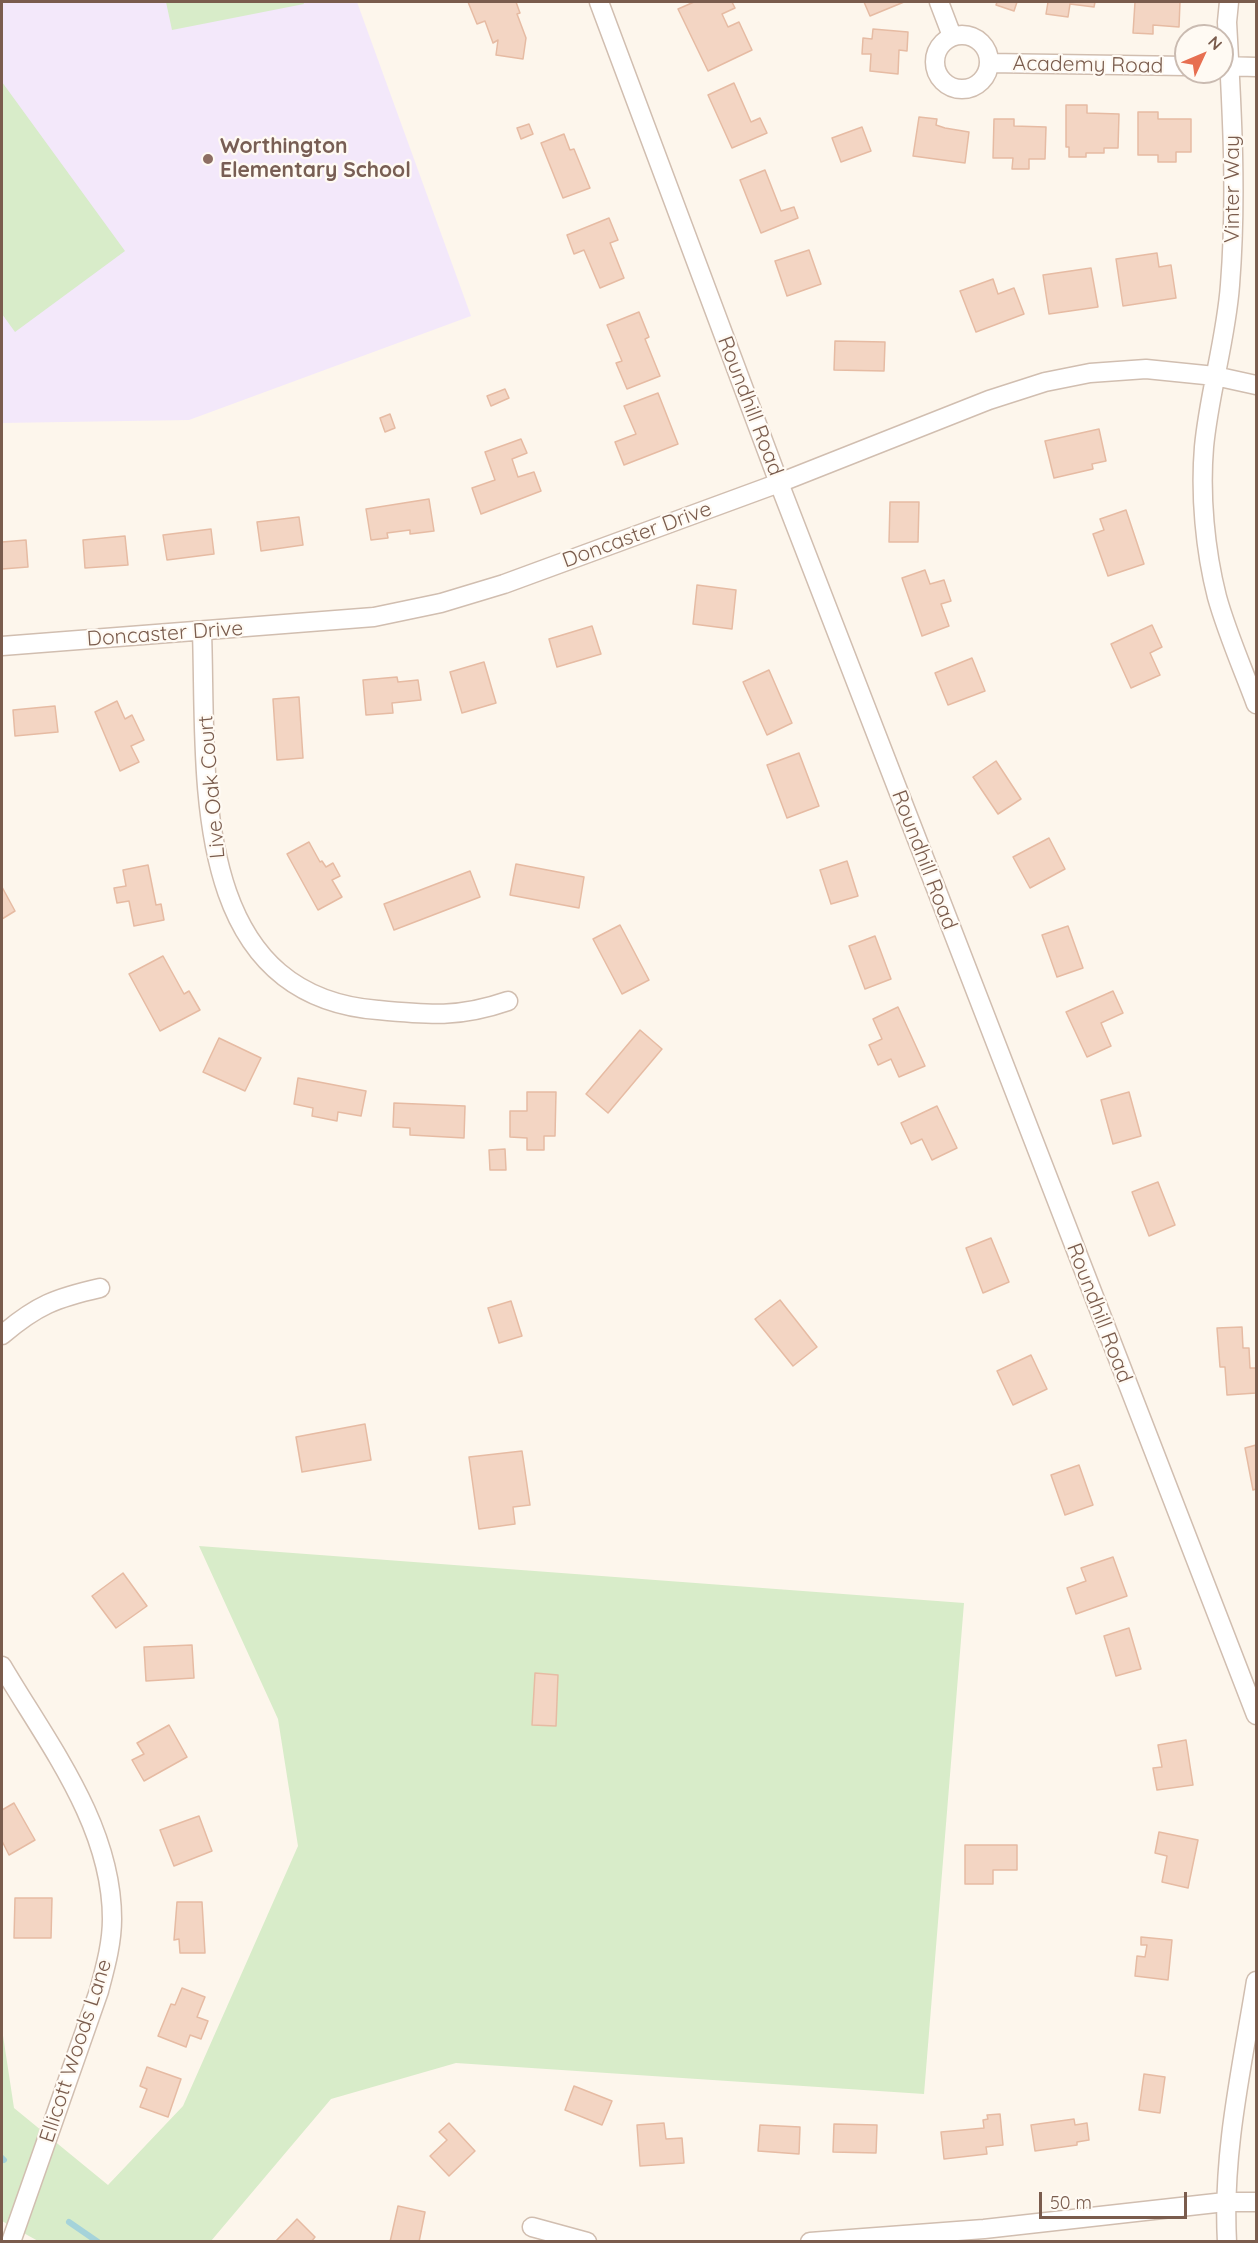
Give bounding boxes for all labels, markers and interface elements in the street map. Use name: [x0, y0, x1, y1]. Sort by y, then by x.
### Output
north arrow: [1174, 24, 1234, 84]
text: N: [1204, 32, 1227, 54]
street label: Academy Road: [1012, 51, 1164, 79]
place label: Worthington Elementary School: [220, 134, 411, 184]
street label: Vinter Way: [1220, 135, 1246, 243]
marker: Worthington Elementary School: [201, 152, 215, 166]
street label: Roundhill Road: [712, 333, 788, 479]
street label: Doncaster Drive: [559, 496, 715, 574]
street label: Doncaster Drive: [86, 616, 244, 652]
street label: Live Oak Court: [193, 714, 231, 860]
street label: Roundhill Road: [886, 787, 962, 933]
street label: Roundhill Road: [1061, 1240, 1137, 1386]
street label: Ellicott Woods Lane: [34, 1956, 118, 2146]
scale bar: [1042, 2180, 1190, 2218]
text: 50 m: [1050, 2191, 1092, 2214]

